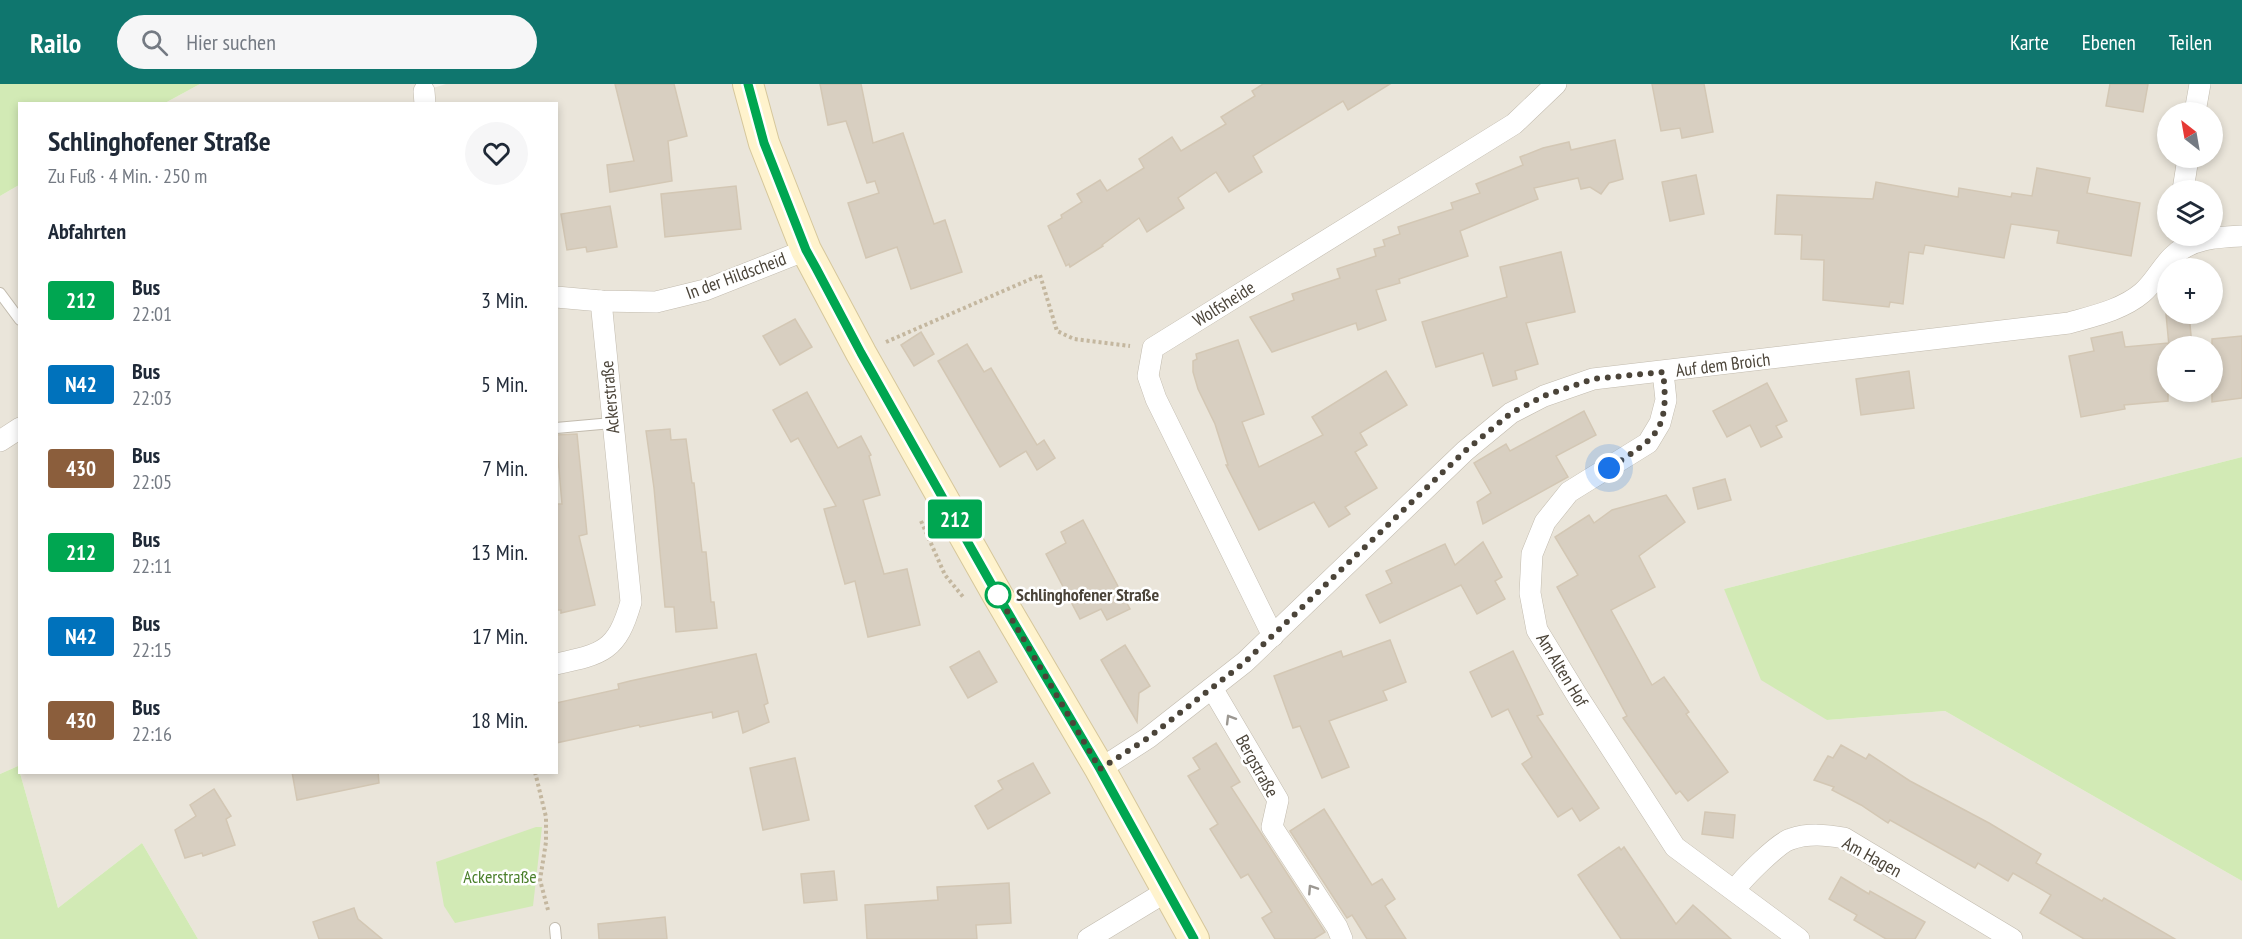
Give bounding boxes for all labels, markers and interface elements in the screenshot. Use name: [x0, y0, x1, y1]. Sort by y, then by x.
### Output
search box: [117, 15, 537, 69]
text: Railo: [30, 24, 81, 61]
icon: search: [138, 26, 171, 59]
text: Hier suchen: [186, 28, 276, 56]
text: Karte: [2010, 29, 2049, 56]
text: Ebenen: [2082, 29, 2136, 56]
text: Teilen: [2169, 29, 2212, 56]
north arrow: [2157, 102, 2223, 168]
map controls: [2157, 102, 2223, 402]
text: Schlinghofener Straße: [48, 122, 271, 159]
button: heart: [465, 122, 528, 185]
text: Zu Fuß · 4 Min. · 250 m: [48, 163, 207, 189]
button: layers: [2157, 180, 2223, 246]
text: Abfahrten: [48, 217, 126, 245]
street label: In der Hildscheid: [683, 247, 789, 304]
button: +: [2157, 258, 2223, 324]
text: Bus: [132, 273, 160, 301]
street label: Wolfsheide: [1189, 276, 1259, 332]
text: 3 Min.: [481, 286, 528, 314]
text: 212: [66, 287, 96, 314]
text: 22:01: [132, 301, 172, 327]
button: −: [2157, 336, 2223, 402]
street label: Auf dem Broich: [1674, 347, 1771, 382]
text: Bus: [132, 357, 160, 385]
street label: Ackerstraße: [595, 360, 624, 435]
text: 5 Min.: [481, 370, 528, 398]
text: N42: [65, 371, 97, 398]
text: 22:03: [132, 385, 172, 411]
text: Bus: [132, 441, 160, 469]
your location: [1594, 453, 1624, 483]
text: 7 Min.: [482, 454, 528, 482]
text: 430: [66, 455, 96, 482]
text: 22:05: [132, 469, 172, 495]
line badge: 212: [920, 500, 990, 538]
text: 212: [940, 506, 970, 533]
text: Bus: [132, 525, 160, 553]
text: 13 Min.: [471, 538, 528, 566]
text: 212: [66, 539, 96, 566]
text: 22:11: [132, 553, 172, 579]
marker: Schlinghofener Straße: [985, 582, 1011, 608]
place label: Schlinghofener Straße: [1016, 583, 1159, 606]
text: Bus: [132, 609, 160, 637]
text: 17 Min.: [472, 622, 528, 650]
text: N42: [65, 623, 97, 650]
street label: Am Alten Hof: [1531, 629, 1594, 712]
text: 22:15: [132, 637, 172, 663]
text: Bus: [132, 693, 160, 721]
text: 18 Min.: [471, 706, 528, 734]
text: 430: [66, 707, 96, 734]
one-way arrow: [1226, 715, 1238, 725]
text: 22:16: [132, 721, 172, 747]
street label: Bergstraße: [1231, 730, 1284, 801]
street label: Am Hagen: [1839, 831, 1906, 882]
park label: Ackerstraße: [463, 865, 537, 888]
one-way arrow: [1308, 884, 1319, 895]

